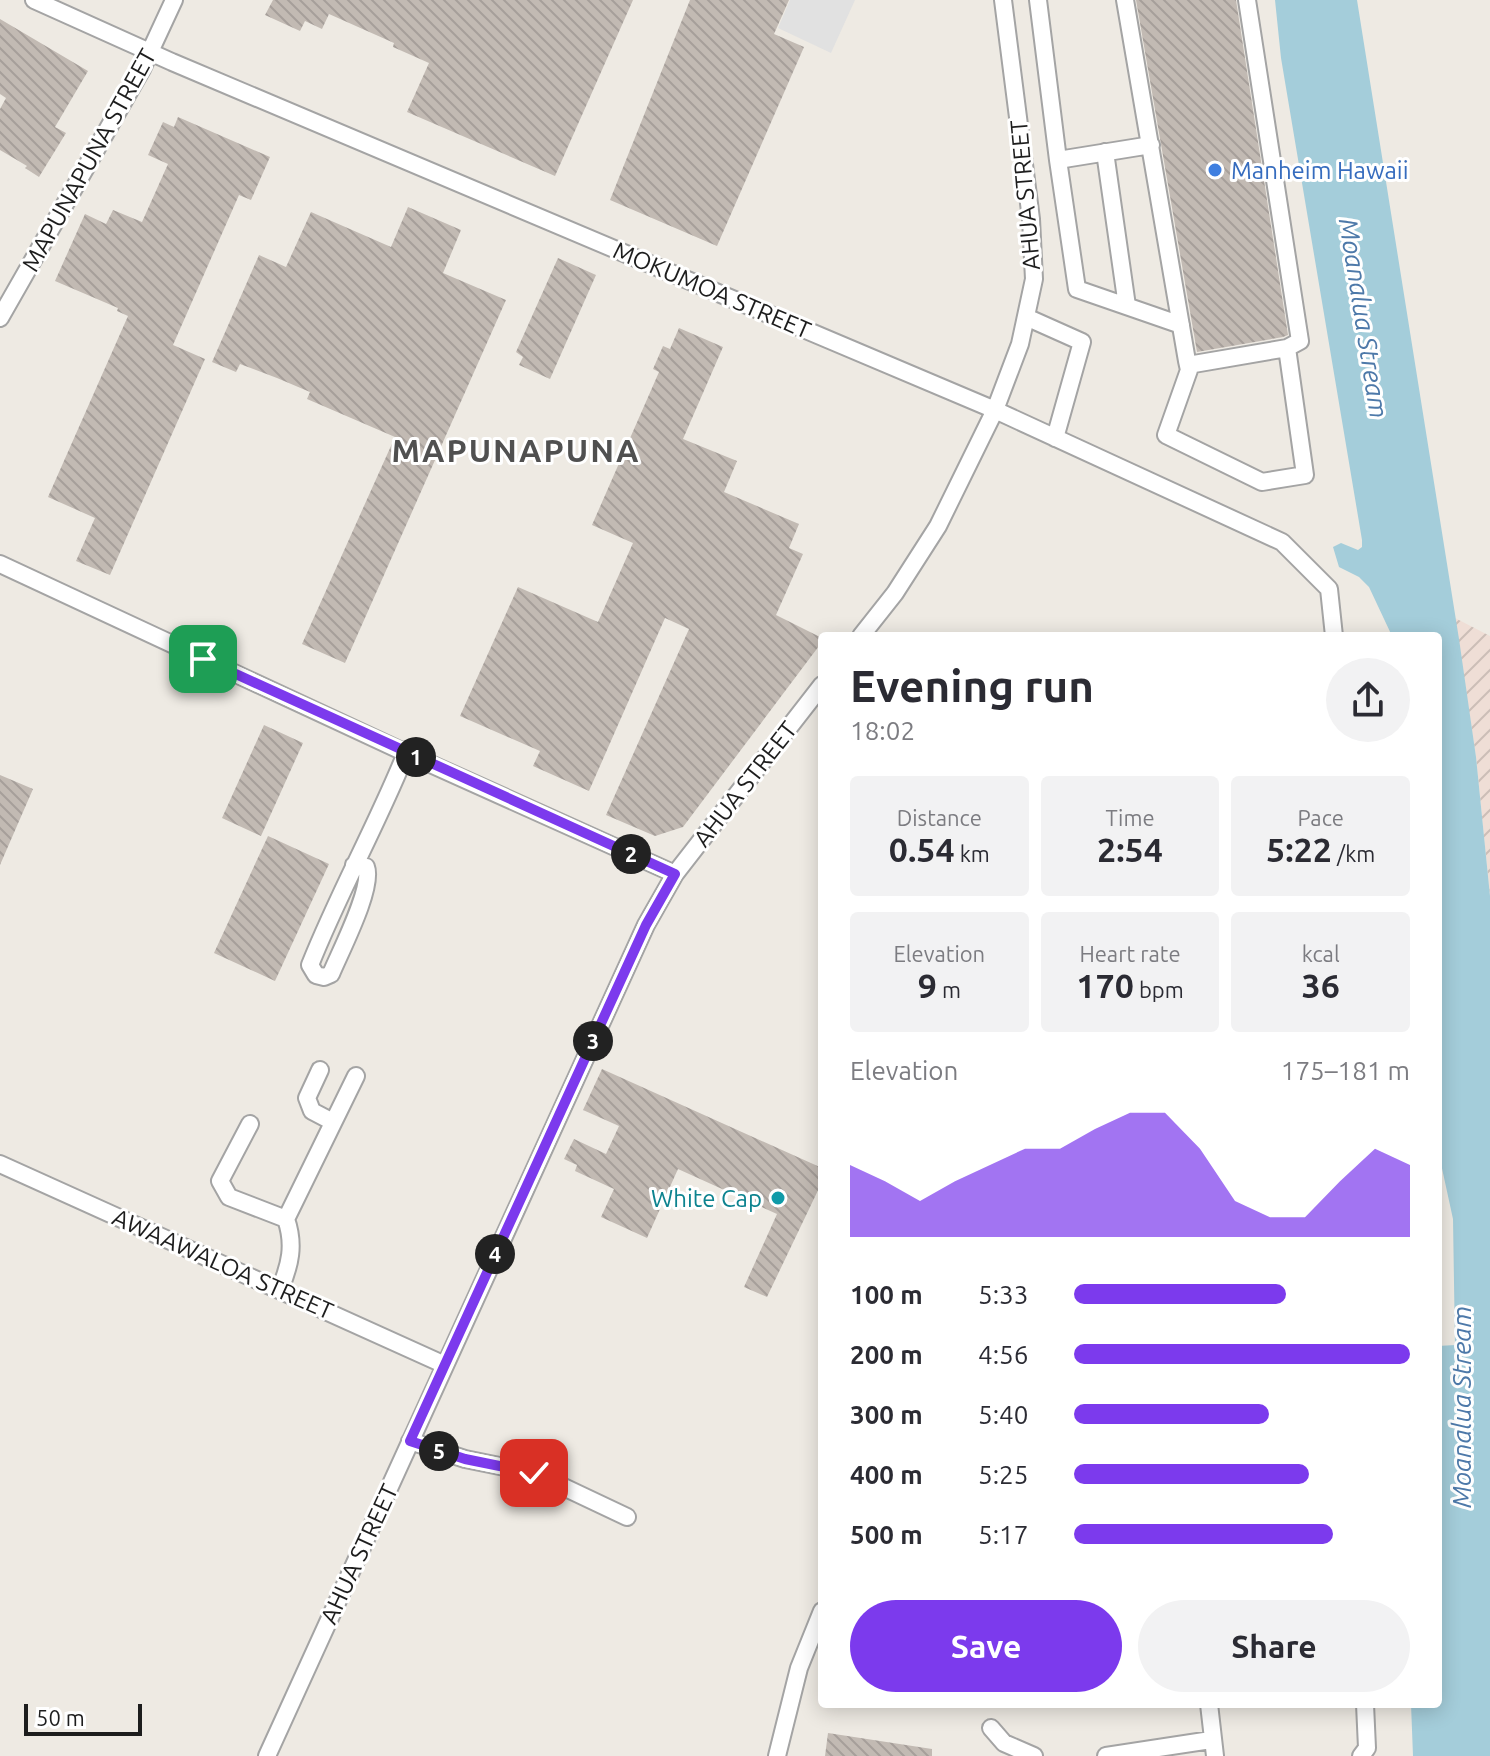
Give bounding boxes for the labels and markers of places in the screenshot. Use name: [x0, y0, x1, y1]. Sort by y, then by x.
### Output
place label: Manheim Hawaii: [1231, 157, 1409, 184]
marker: Manheim Hawaii: [1206, 161, 1224, 179]
pin: [169, 625, 237, 693]
pin: 1: [396, 737, 436, 777]
pin: 2: [611, 834, 651, 874]
pin: 3: [573, 1021, 613, 1061]
place label: White Cap: [651, 1185, 762, 1212]
marker: White Cap: [769, 1189, 787, 1207]
pin: 4: [475, 1234, 515, 1274]
pin: 5: [419, 1431, 459, 1471]
pin: [500, 1439, 568, 1507]

